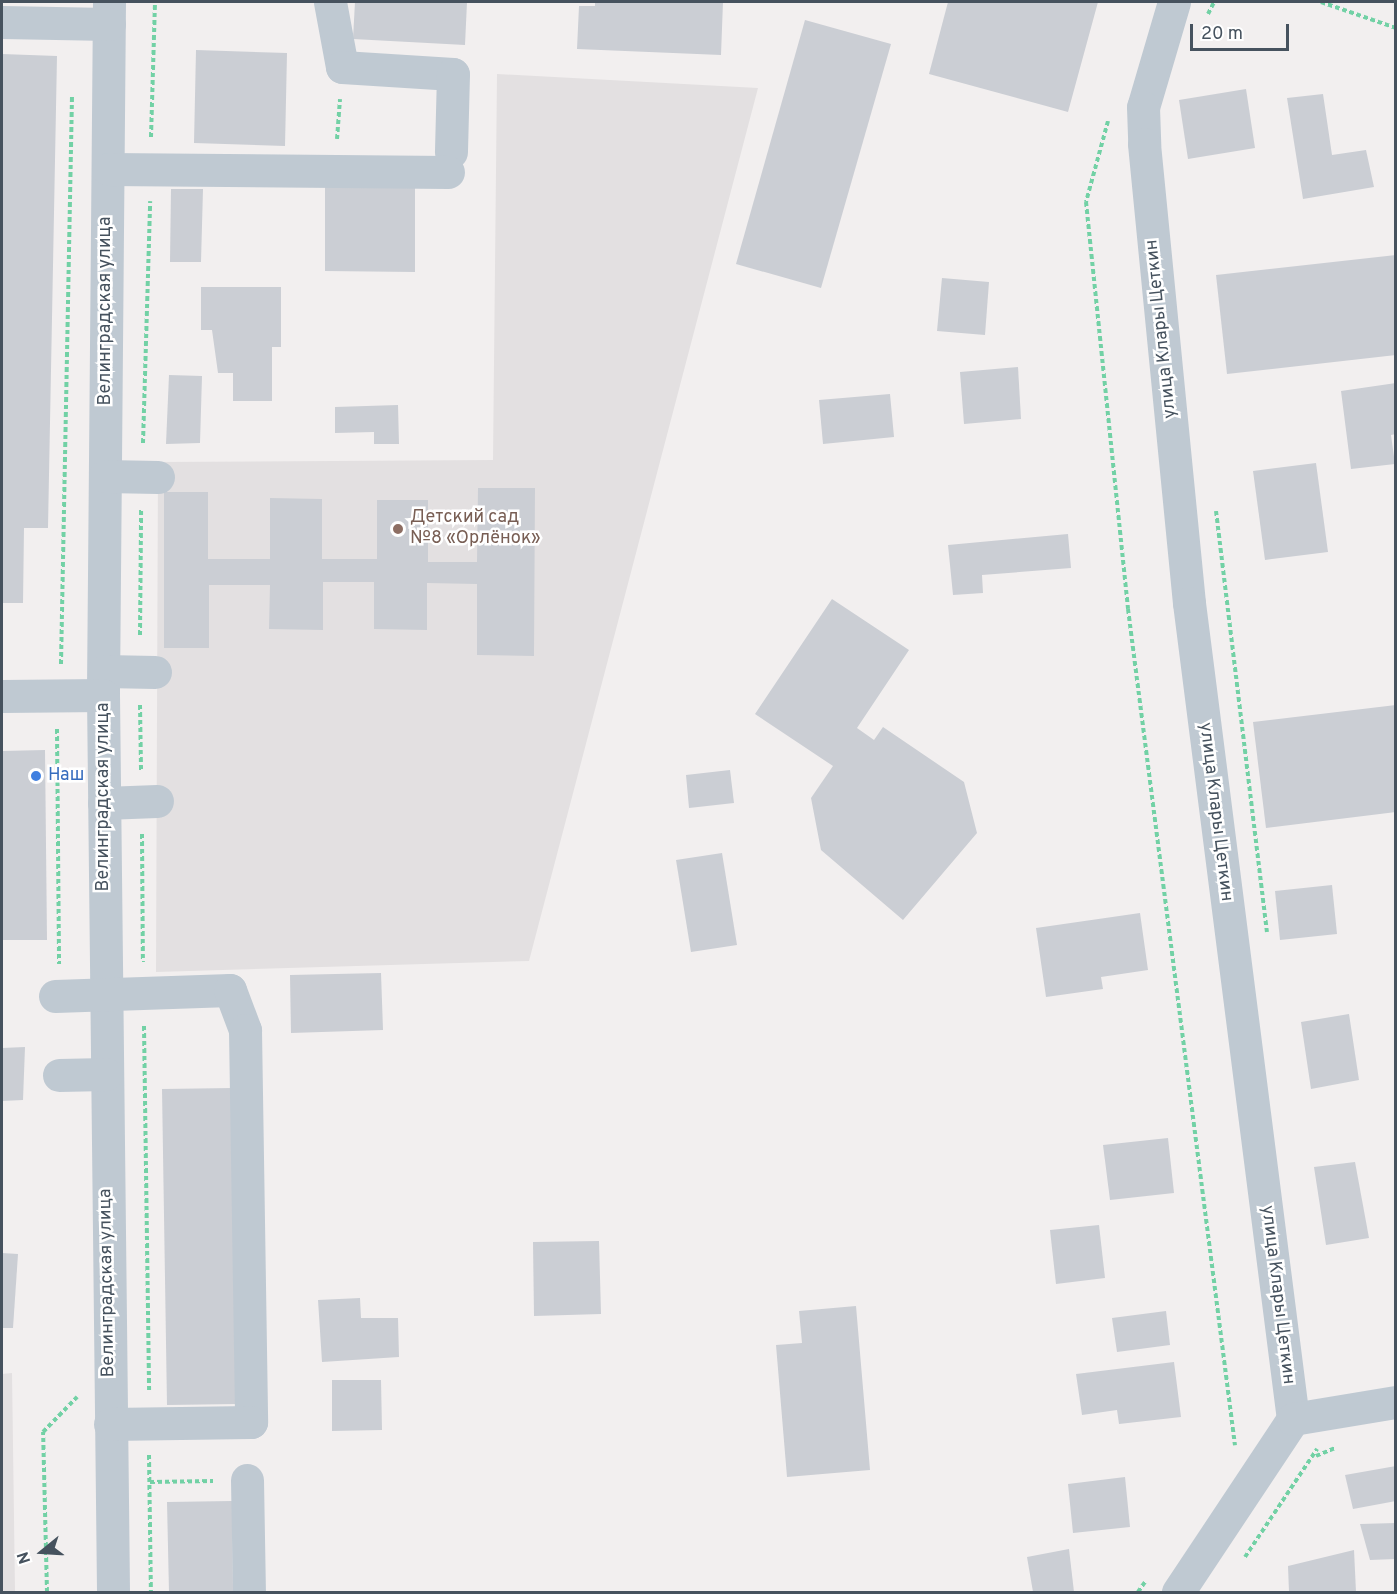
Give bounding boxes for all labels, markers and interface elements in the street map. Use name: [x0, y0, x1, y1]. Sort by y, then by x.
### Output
scale bar: [1193, 12, 1292, 50]
text: 20 m: [1201, 23, 1243, 46]
street label: Велинградская улица: [95, 217, 117, 405]
street label: улица Клары Цеткин: [1142, 238, 1182, 420]
place label: Детский сад №8 «Орлёнок»: [410, 508, 541, 550]
marker: Детский сад №8 «Орлёнок»: [391, 522, 405, 536]
street label: Велинградская улица: [93, 703, 115, 891]
street label: улица Клары Цеткин: [1193, 721, 1237, 903]
place label: Наш: [48, 765, 84, 787]
marker: Наш: [29, 769, 43, 783]
street label: Велинградская улица: [96, 1188, 120, 1378]
street label: улица Клары Цеткин: [1255, 1204, 1299, 1386]
north arrow: [12, 1522, 72, 1582]
text: N: [14, 1549, 36, 1566]

